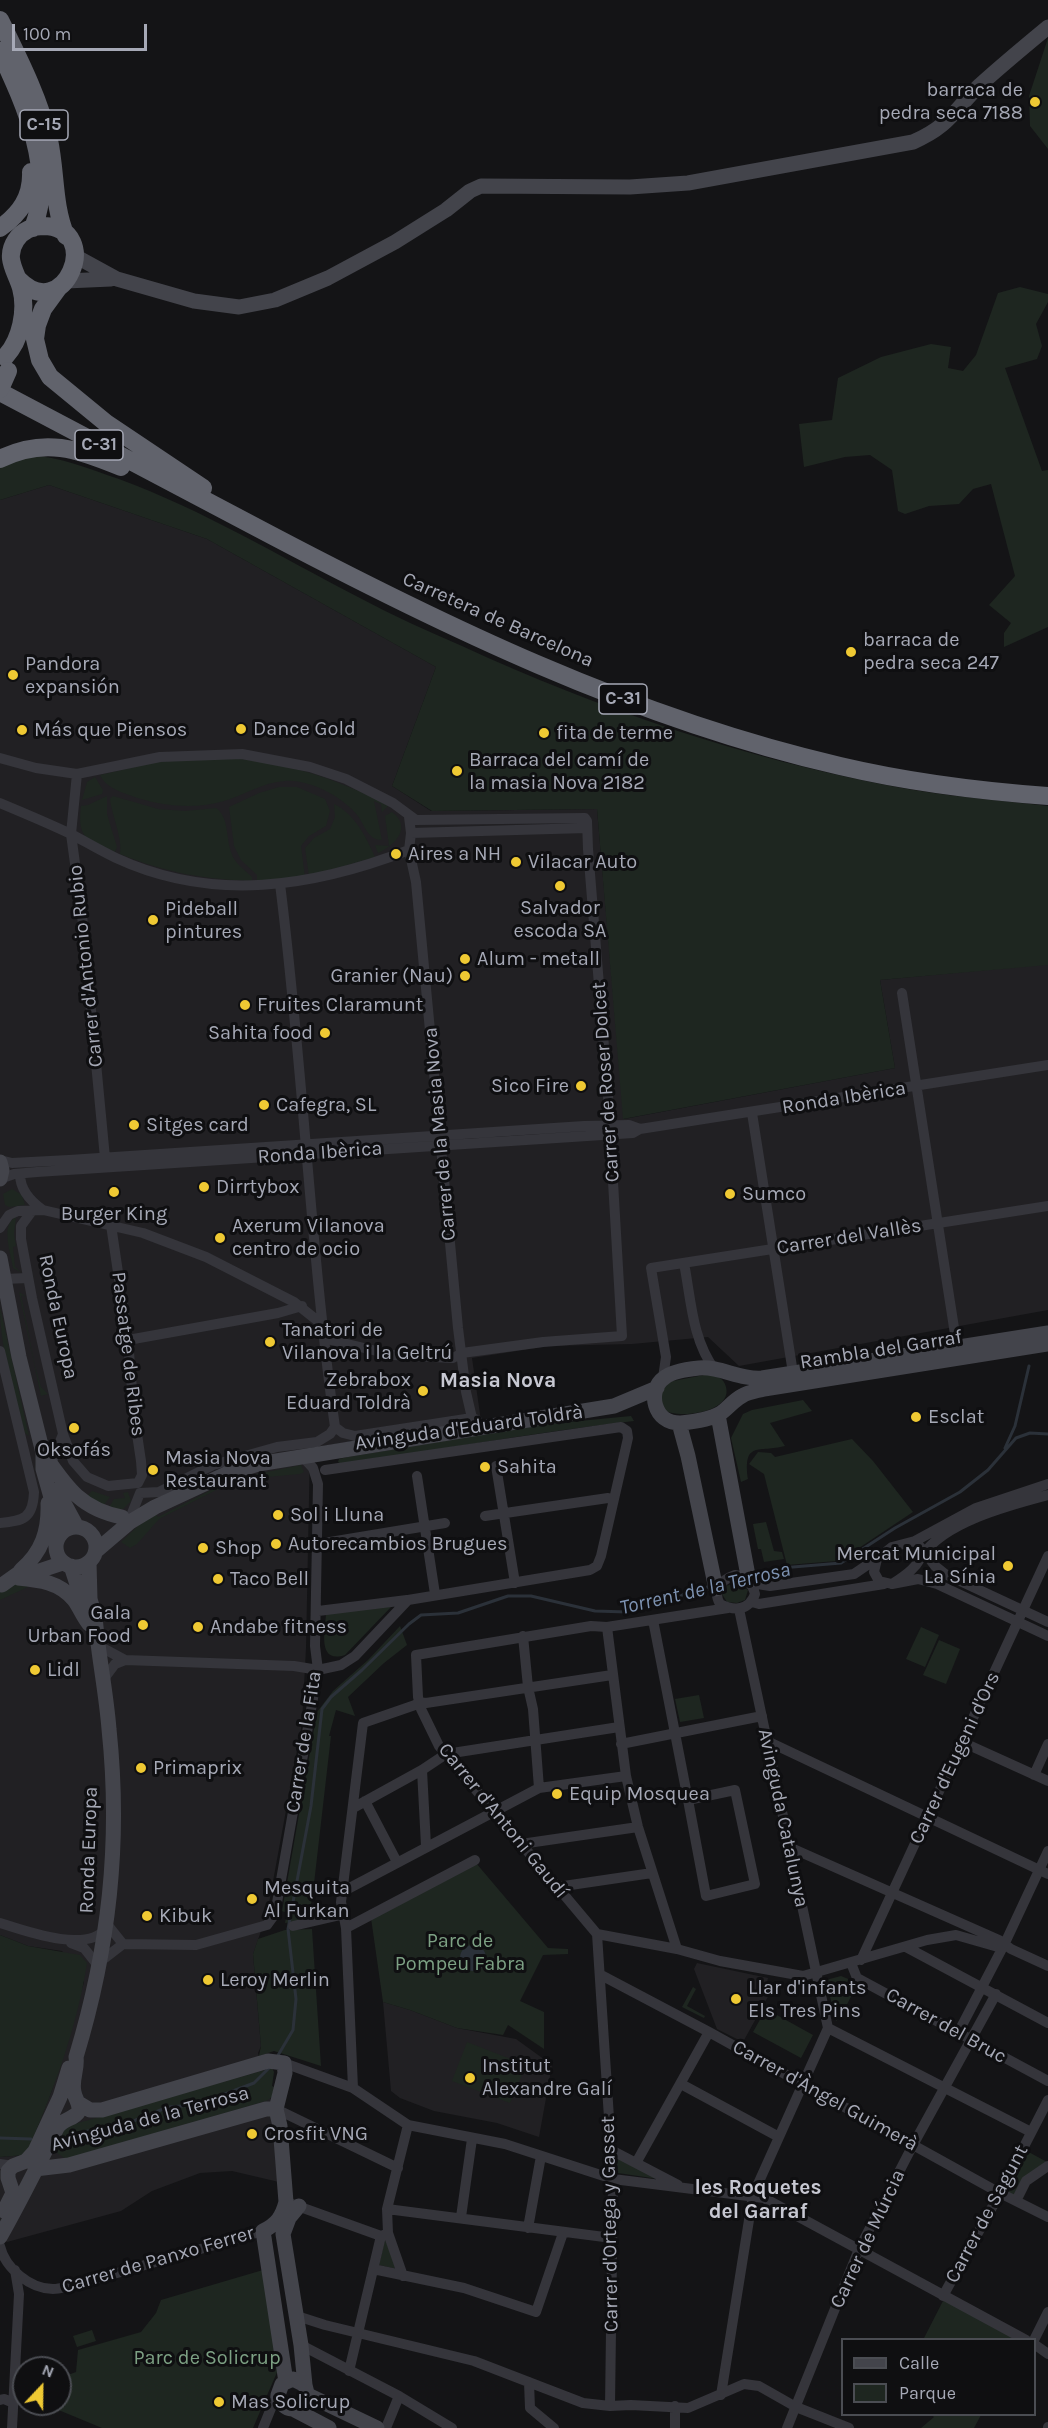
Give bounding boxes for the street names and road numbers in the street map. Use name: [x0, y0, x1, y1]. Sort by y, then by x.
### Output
road number: C-15: [20, 110, 68, 140]
road number: C-31: [75, 430, 123, 460]
street label: Carretera de Barcelona: [399, 567, 597, 673]
road number: C-31: [599, 684, 647, 714]
street label: Carrer d'Antonio Rubio: [63, 864, 109, 1068]
street label: Carrer de Roser Dolcet: [587, 981, 625, 1183]
street label: Carrer de la Masia Nova: [419, 1026, 461, 1242]
street label: Ronda Ibèrica: [780, 1076, 908, 1120]
street label: Ronda Ibèrica: [257, 1137, 383, 1169]
street label: Carrer del Vallès: [775, 1214, 923, 1260]
street label: Ronda Europa: [33, 1252, 83, 1382]
street label: Passatge de Ribes: [106, 1270, 150, 1438]
street label: Rambla del Garraf: [798, 1325, 964, 1375]
street label: Avinguda d'Eduard Toldrà: [354, 1400, 584, 1456]
street label: Carrer d'Eugeni d'Ors: [905, 1668, 1005, 1848]
street label: Carrer de la Fita: [281, 1669, 327, 1815]
street label: Avinguda Catalunya: [752, 1726, 814, 1910]
street label: Carrer d'Antoni Gaudí: [433, 1738, 573, 1904]
street label: Ronda Europa: [75, 1786, 103, 1914]
street label: Carrer del Bruc: [881, 1983, 1011, 2069]
street label: Carrer d'Àngel Guimerà: [728, 2035, 922, 2157]
street label: Avinguda de la Terrosa: [48, 2081, 252, 2157]
street label: Carrer d'Ortega y Gasset: [596, 2116, 624, 2332]
street label: Carrer de Sagunt: [941, 2141, 1033, 2287]
street label: Carrer de Múrcia: [825, 2166, 911, 2312]
street label: Carrer de Panxo Ferrer: [59, 2221, 257, 2299]

